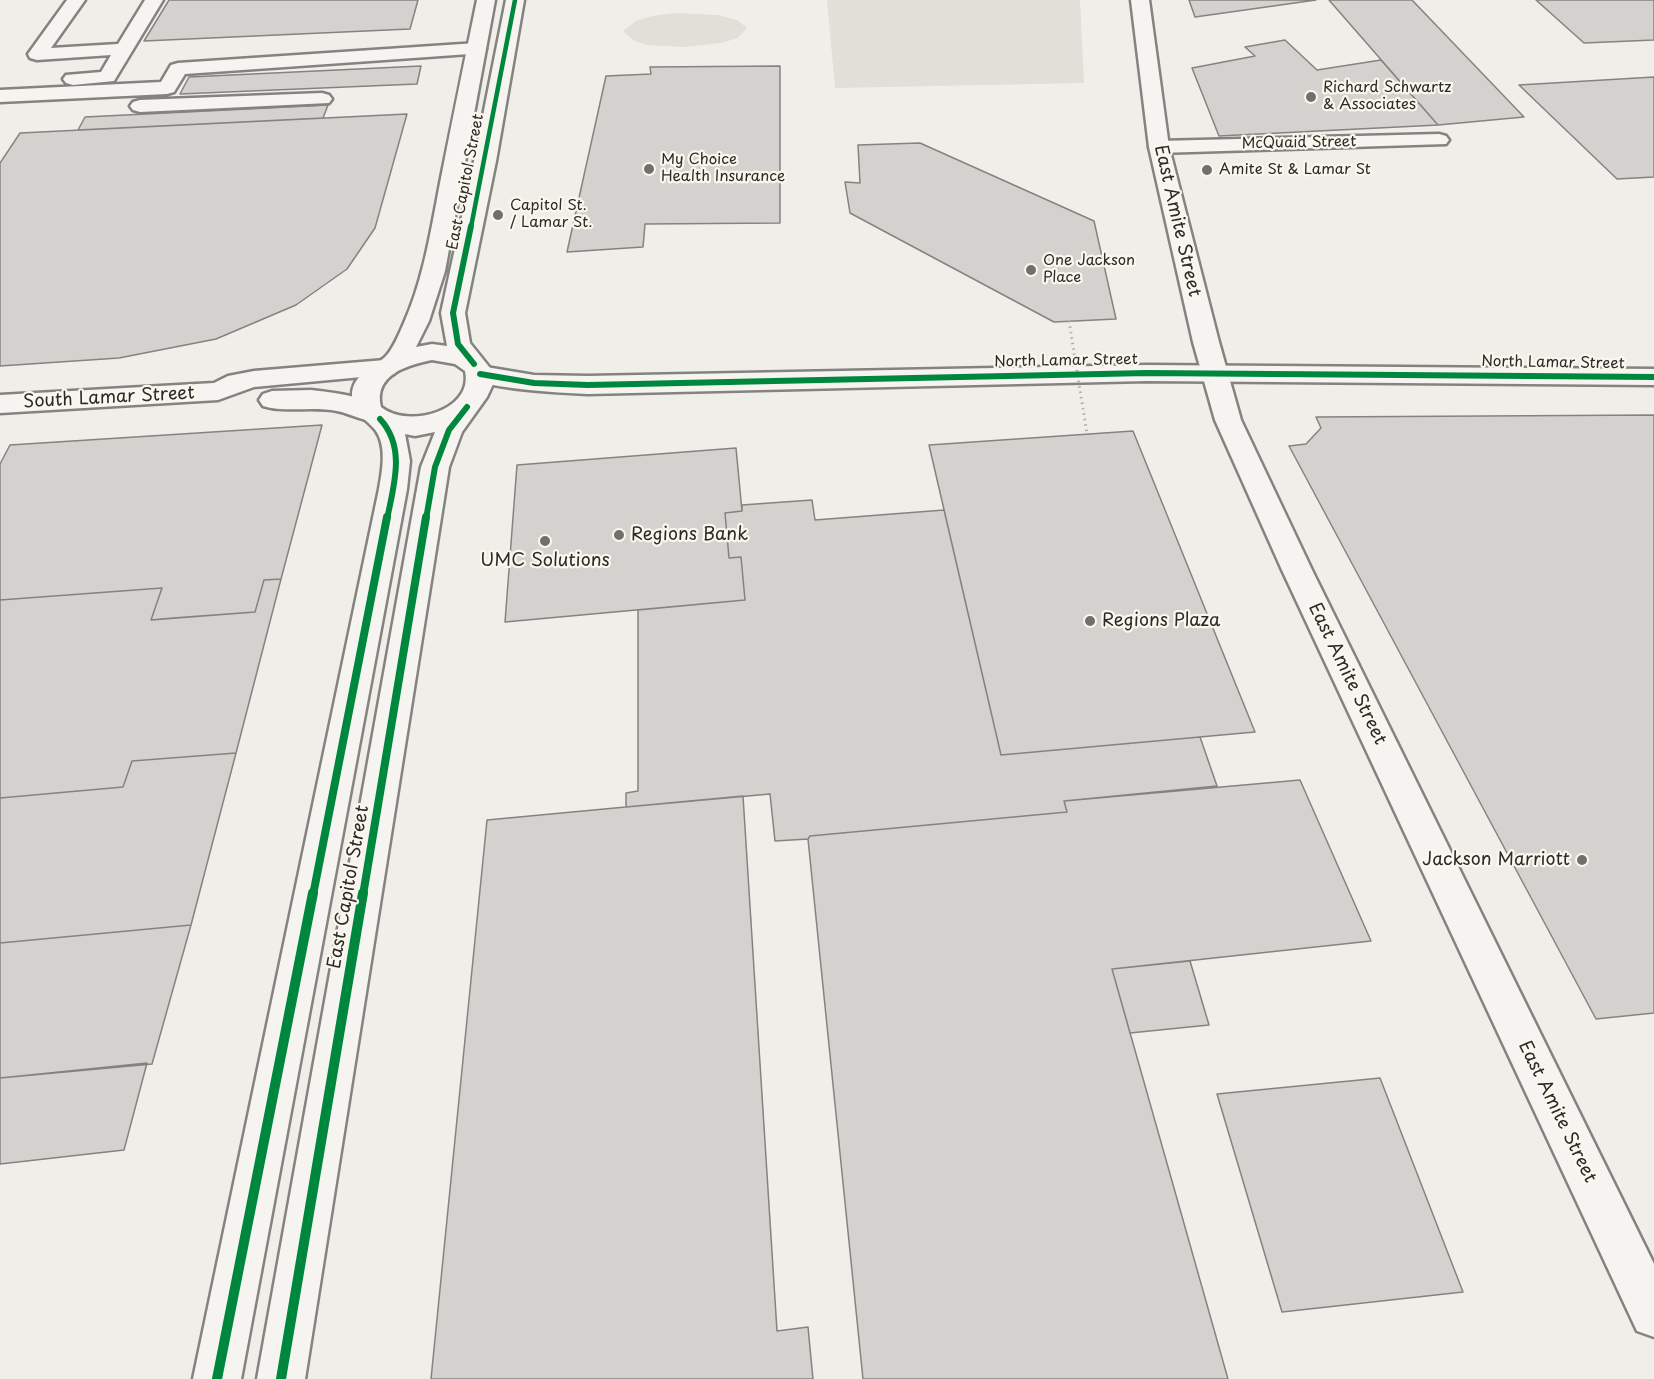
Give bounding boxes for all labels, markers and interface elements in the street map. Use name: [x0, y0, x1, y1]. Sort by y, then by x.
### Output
place label: Richard Schwartz & Associates: [1323, 79, 1451, 114]
marker: Richard Schwartz & Associates: [1304, 90, 1318, 104]
street label: East Capitol Street: [444, 112, 488, 252]
street label: McQuaid Street: [1242, 133, 1356, 153]
street label: East Amite Street: [1149, 143, 1205, 299]
place label: My Choice Health Insurance: [661, 151, 785, 186]
place label: Amite St & Lamar St: [1219, 161, 1371, 179]
marker: My Choice Health Insurance: [642, 162, 656, 176]
marker: Amite St & Lamar St: [1200, 163, 1214, 177]
place label: Capitol St. / Lamar St.: [510, 197, 592, 232]
marker: Capitol St. / Lamar St.: [491, 208, 505, 222]
place label: One Jackson Place: [1043, 252, 1135, 287]
marker: One Jackson Place: [1024, 263, 1038, 277]
street label: North Lamar Street: [994, 351, 1138, 371]
street label: North Lamar Street: [1481, 353, 1625, 373]
street label: South Lamar Street: [23, 383, 195, 413]
place label: Regions Bank: [631, 524, 748, 546]
marker: Regions Bank: [612, 528, 626, 542]
marker: UMC Solutions: [538, 534, 552, 548]
place label: UMC Solutions: [480, 550, 610, 572]
street label: East Amite Street: [1303, 600, 1391, 748]
place label: Regions Plaza: [1102, 610, 1220, 632]
marker: Regions Plaza: [1083, 614, 1097, 628]
street label: East Capitol Street: [324, 803, 374, 971]
place label: Jackson Marriott: [1422, 849, 1570, 871]
marker: Jackson Marriott: [1575, 853, 1589, 867]
street label: East Amite Street: [1513, 1038, 1601, 1186]

